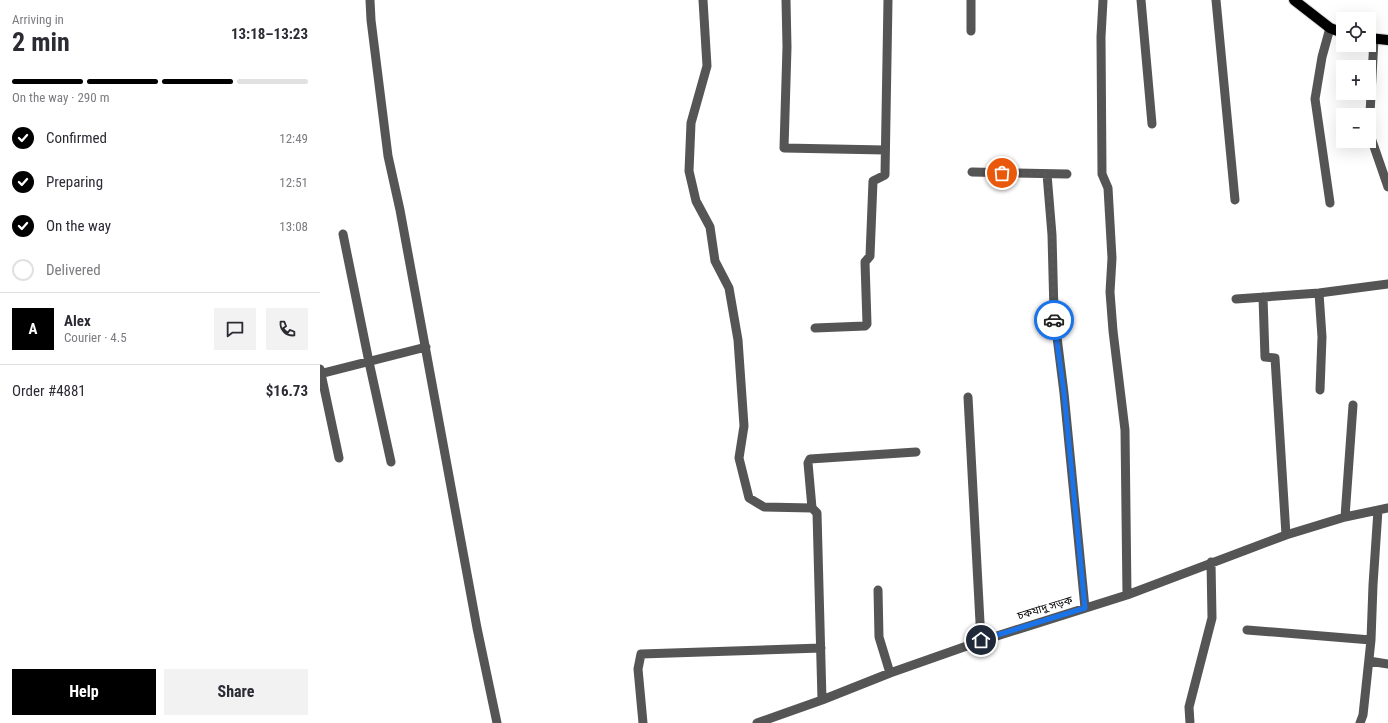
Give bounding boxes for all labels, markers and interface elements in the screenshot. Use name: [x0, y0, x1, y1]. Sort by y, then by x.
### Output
text: Arriving in: [12, 12, 64, 27]
map controls: [1336, 12, 1376, 148]
button: locate: [1336, 12, 1376, 52]
text: 13:18–13:23: [231, 25, 308, 43]
text: 2 min: [12, 27, 70, 57]
button: +: [1336, 60, 1376, 100]
text: On the way · 290 m: [12, 90, 109, 105]
button: −: [1336, 108, 1376, 148]
icon: check: [12, 127, 34, 149]
text: Confirmed: [46, 129, 107, 147]
text: 12:49: [279, 131, 308, 146]
pin: [985, 156, 1019, 190]
icon: bag: [991, 162, 1013, 184]
icon: check: [12, 171, 34, 193]
text: Preparing: [46, 173, 103, 191]
text: 12:51: [279, 175, 308, 190]
icon: check: [12, 215, 34, 237]
text: On the way: [46, 217, 111, 235]
text: 13:08: [279, 219, 308, 234]
text: Delivered: [46, 261, 101, 279]
courier: [1034, 300, 1074, 340]
button: chat: [214, 308, 256, 350]
button: phone: [266, 308, 308, 350]
icon: car: [1043, 309, 1065, 331]
text: Alex: [64, 312, 91, 330]
text: A: [29, 320, 37, 338]
text: Courier · 4.5: [64, 330, 127, 345]
text: Order #4881: [12, 382, 86, 400]
text: $16.73: [266, 382, 308, 400]
street label: চকযাদু সড়ক: [1015, 593, 1074, 623]
pin: [964, 623, 998, 657]
icon: home: [970, 629, 992, 651]
button: Help: [12, 669, 156, 715]
button: Share: [164, 669, 308, 715]

